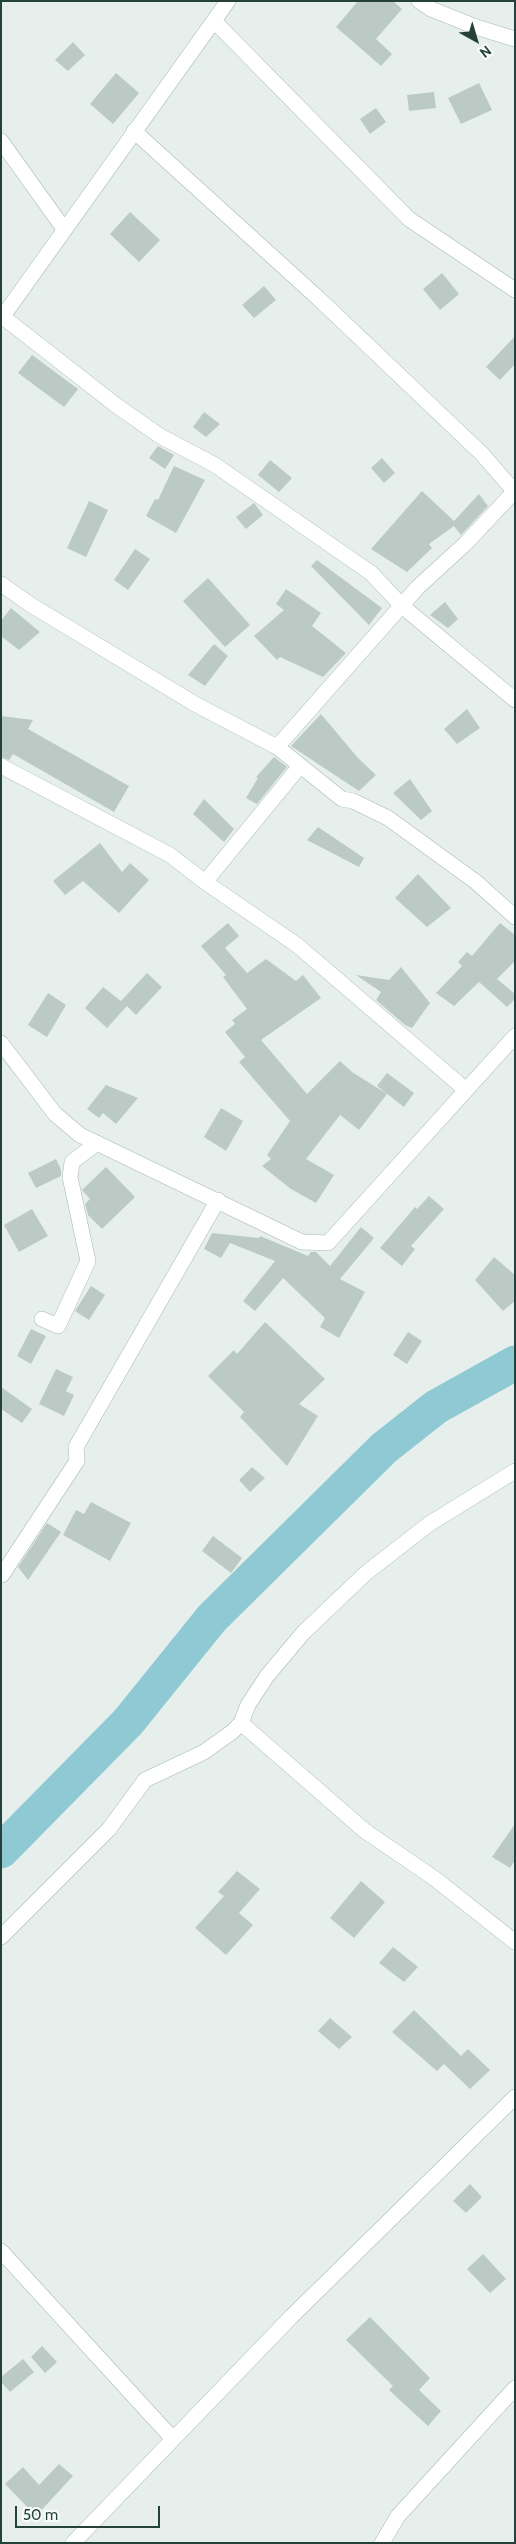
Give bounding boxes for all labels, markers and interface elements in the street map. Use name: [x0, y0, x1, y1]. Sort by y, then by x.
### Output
north arrow: [451, 15, 501, 65]
text: N: [476, 42, 495, 62]
scale bar: [18, 2496, 162, 2528]
text: 50 m: [23, 2506, 58, 2524]

